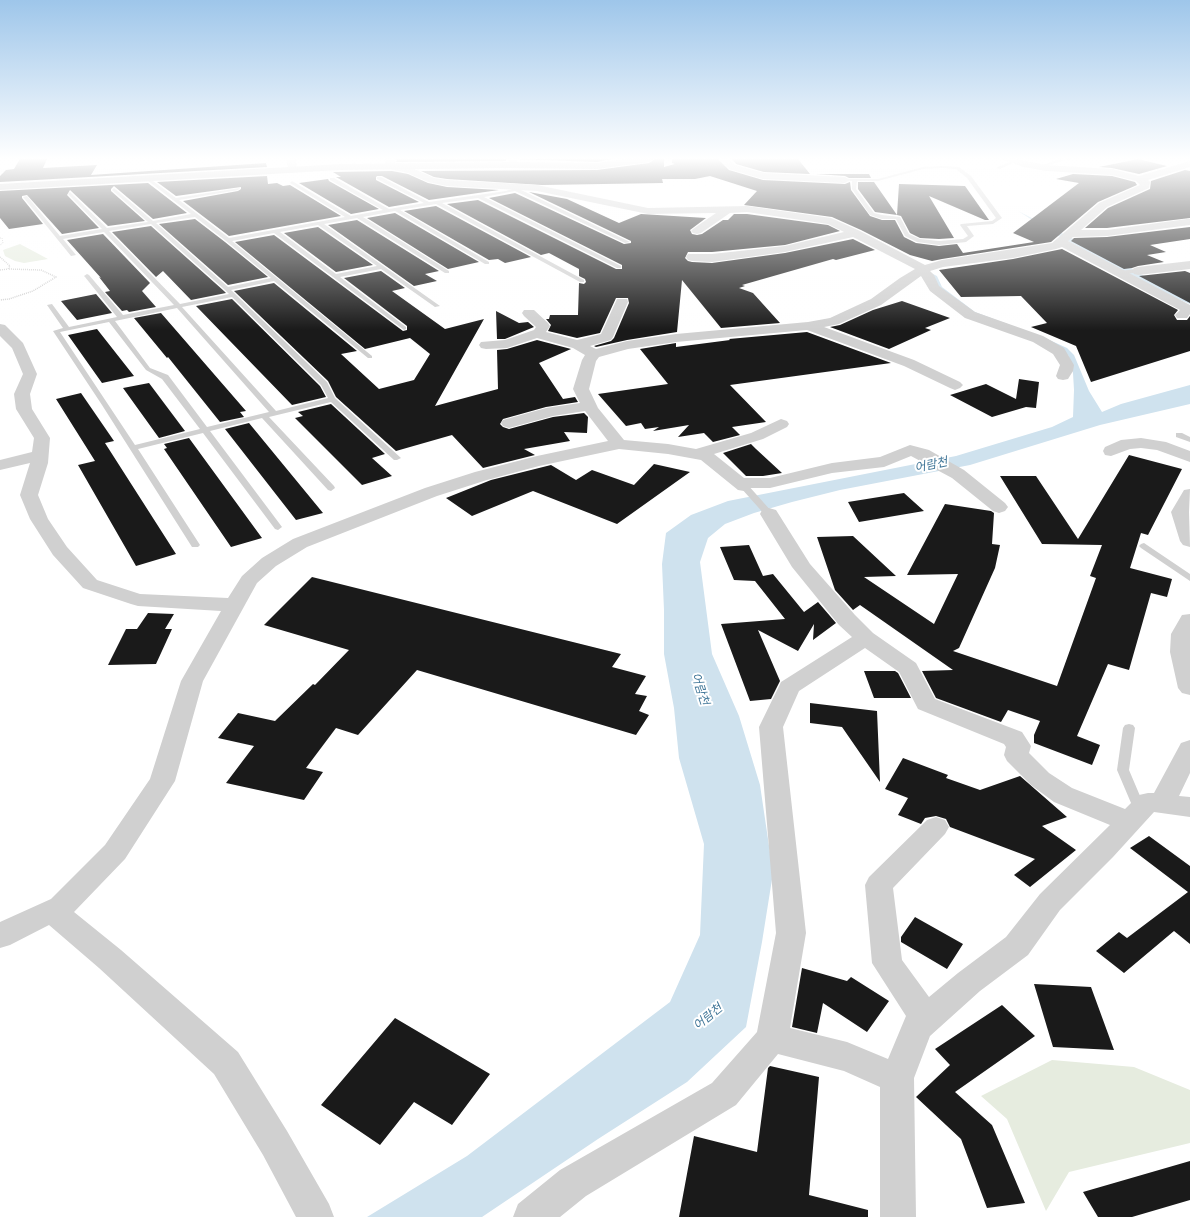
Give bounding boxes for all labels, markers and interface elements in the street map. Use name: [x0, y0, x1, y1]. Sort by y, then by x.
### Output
water label: 어람천: [913, 455, 949, 475]
water label: 어람천: [688, 671, 712, 707]
water label: 어람천: [691, 1001, 725, 1033]

